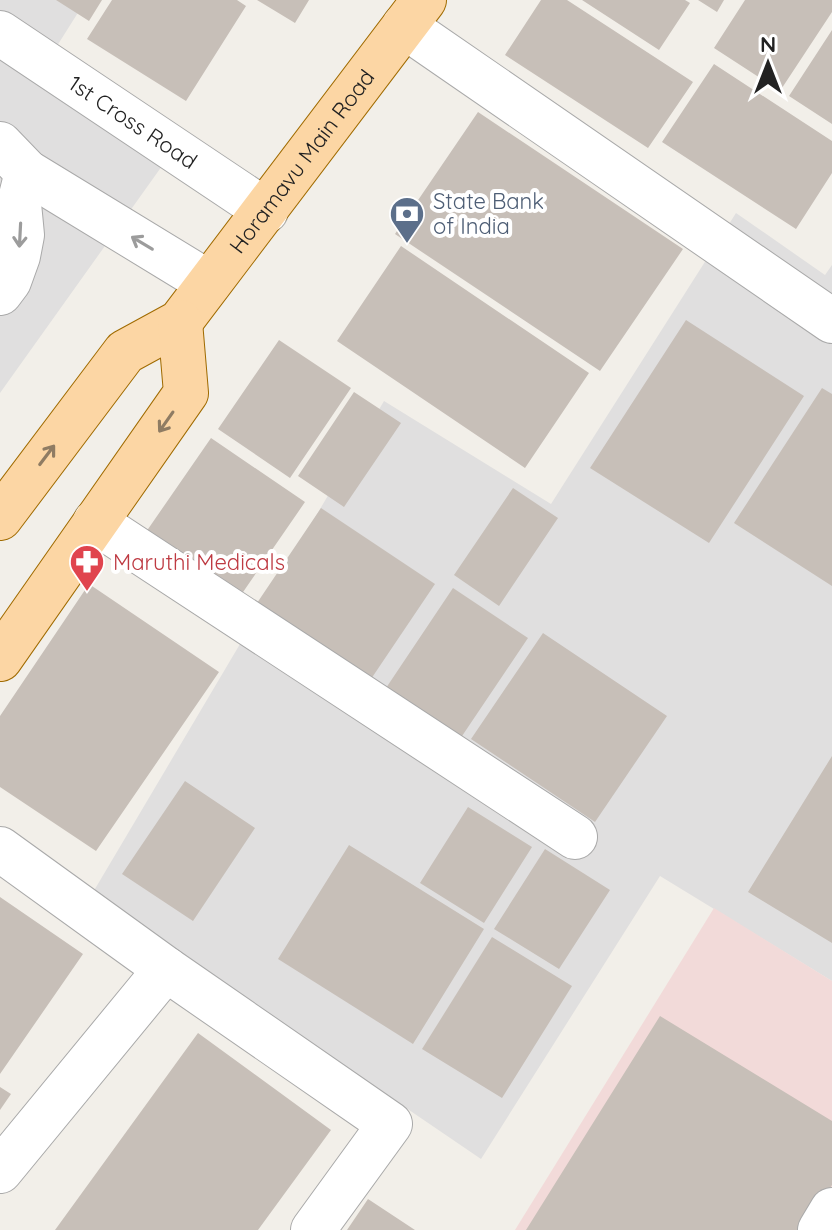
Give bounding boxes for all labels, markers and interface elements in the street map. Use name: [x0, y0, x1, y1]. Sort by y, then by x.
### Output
north arrow: [728, 24, 808, 104]
text: N: [760, 30, 776, 58]
street label: Horamavu Main Road: [223, 64, 380, 259]
street label: 1st Cross Road: [63, 69, 203, 175]
place label: State Bank of India: [433, 187, 544, 240]
bank icon: State Bank of India: [388, 195, 426, 245]
one-way arrow: [12, 221, 27, 248]
one-way arrow: [131, 234, 154, 250]
one-way arrow: [158, 410, 174, 432]
one-way arrow: [38, 445, 55, 467]
pharmacy icon: Maruthi Medicals: [68, 543, 106, 593]
place label: Maruthi Medicals: [113, 548, 285, 576]

